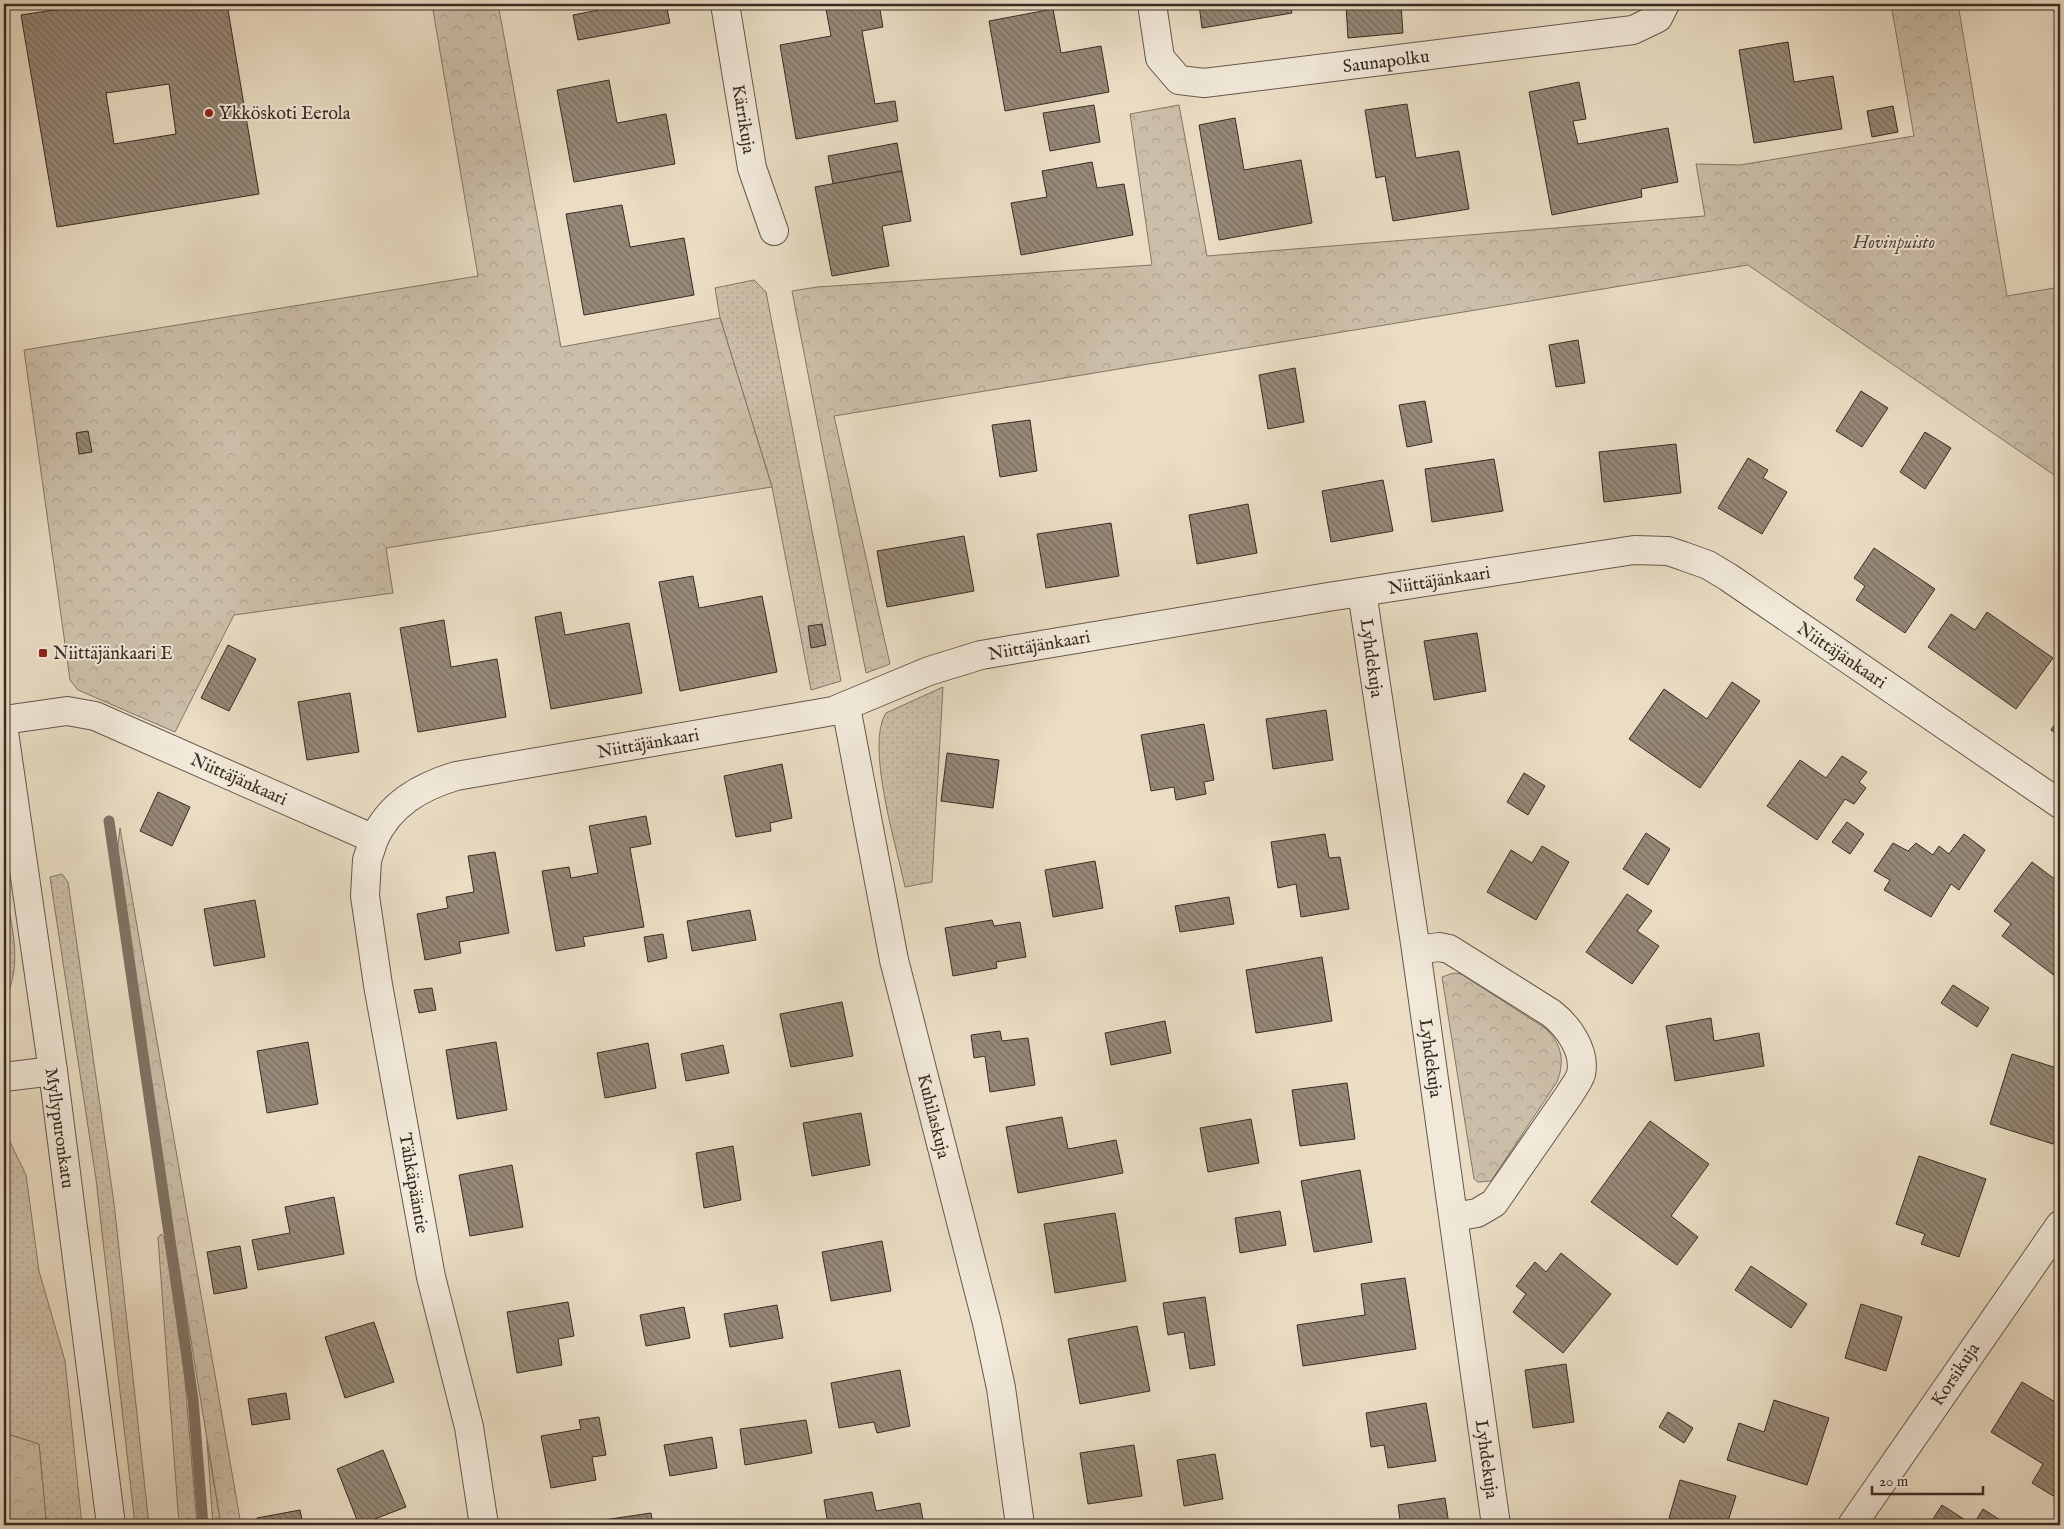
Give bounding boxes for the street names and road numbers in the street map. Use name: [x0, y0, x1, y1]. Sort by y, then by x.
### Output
street label: Saunapolku: [1342, 46, 1431, 79]
street label: Kärrikuja: [726, 83, 759, 156]
street label: Niittäjänkaari: [1386, 562, 1492, 601]
street label: Lyhdekuja: [1354, 617, 1387, 699]
street label: Niittäjänkaari: [1792, 618, 1891, 695]
street label: Niittäjänkaari: [986, 626, 1092, 667]
street label: Niittäjänkaari: [595, 724, 701, 765]
street label: Niittäjänkaari: [186, 749, 290, 812]
street label: Lyhdekuja: [1413, 1017, 1446, 1099]
street label: Myllypuronkatu: [39, 1066, 78, 1190]
street label: Kuhilaskuja: [911, 1072, 954, 1161]
street label: Tähkäpääntie: [392, 1131, 433, 1235]
street label: Korsikuja: [1927, 1339, 1986, 1411]
street label: Lyhdekuja: [1469, 1418, 1502, 1500]

